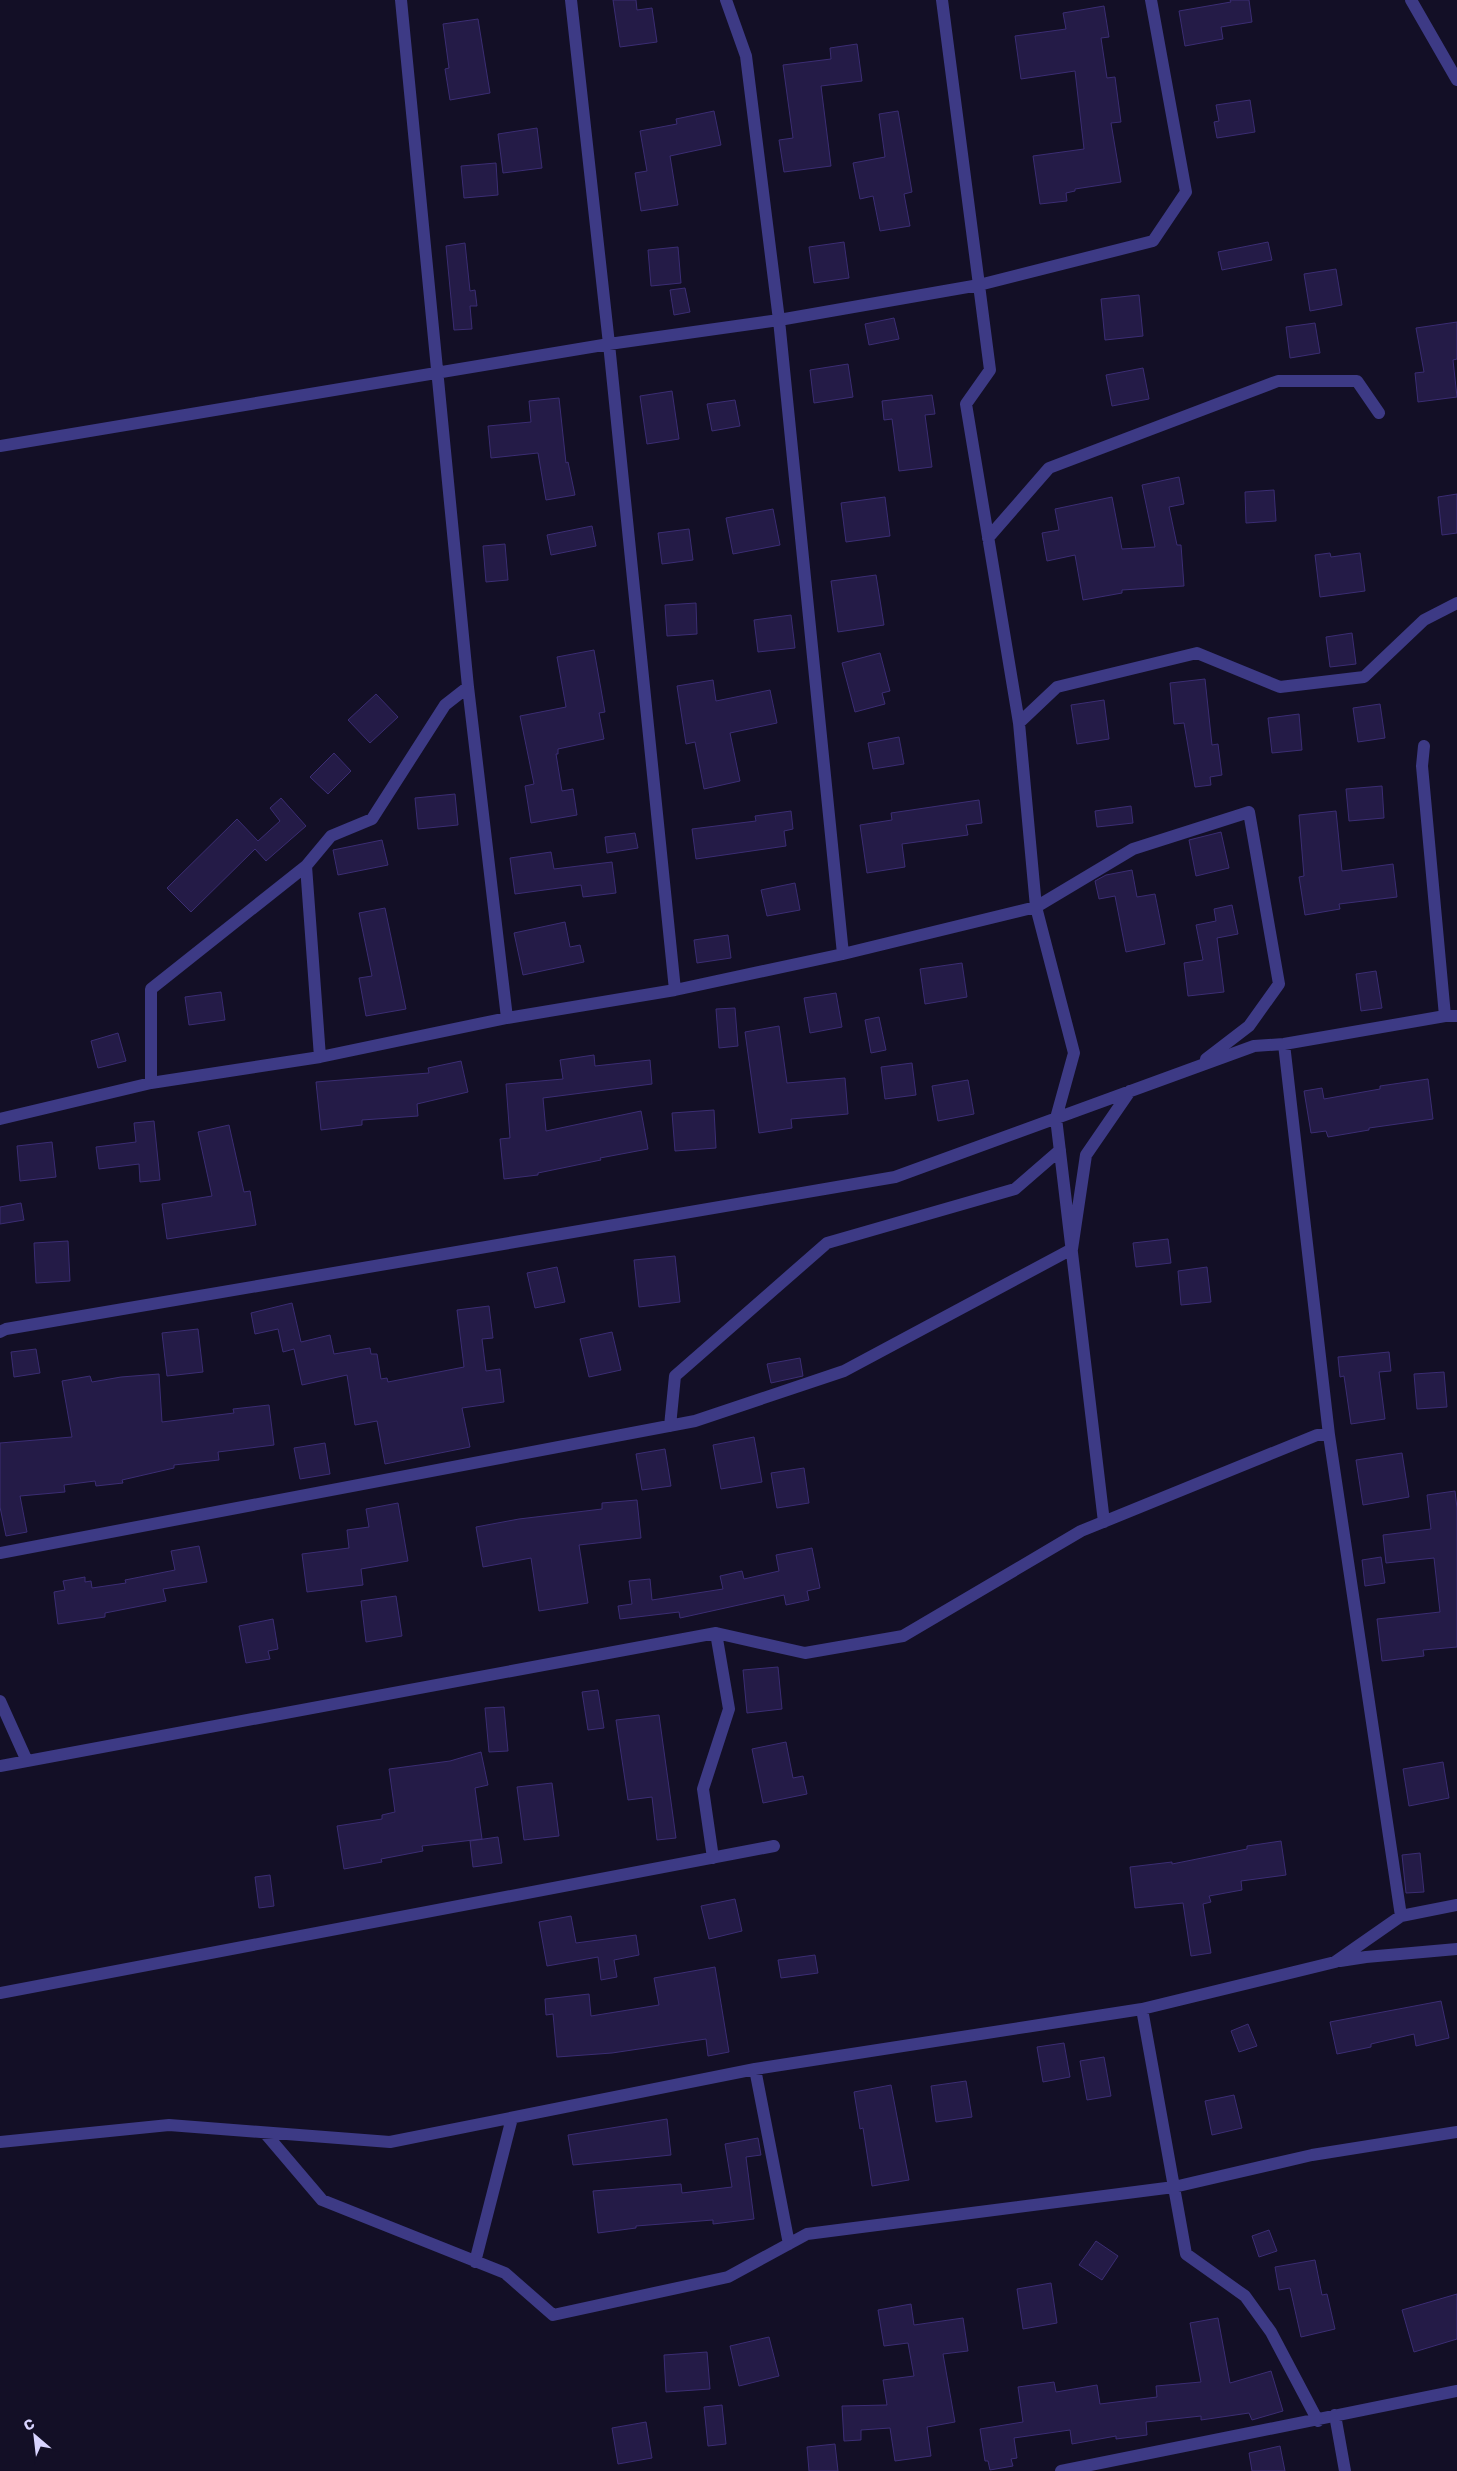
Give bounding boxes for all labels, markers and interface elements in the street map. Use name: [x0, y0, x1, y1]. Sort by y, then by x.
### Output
north arrow: [10, 2411, 60, 2461]
text: С: [21, 2415, 38, 2435]

